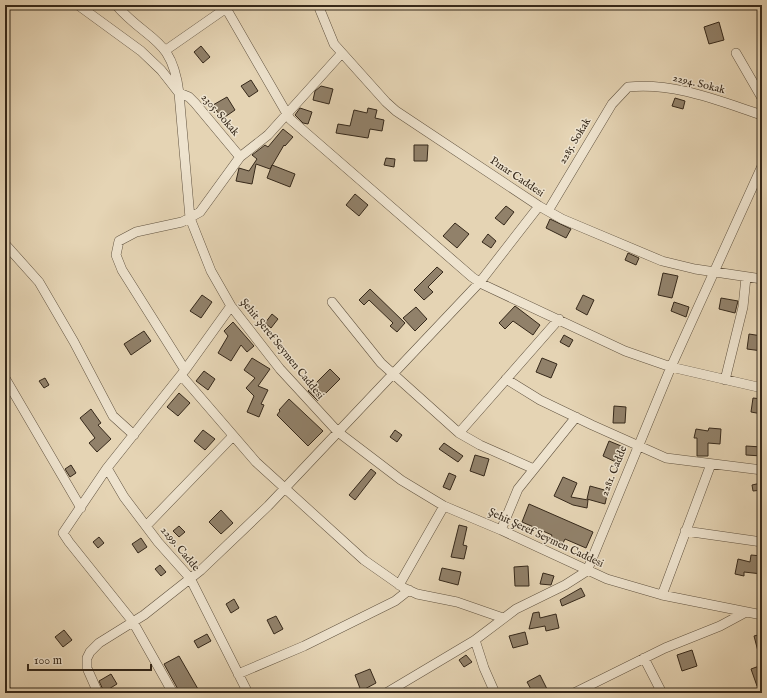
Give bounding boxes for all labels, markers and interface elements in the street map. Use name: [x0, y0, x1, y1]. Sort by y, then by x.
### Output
street label: 2294. Sokak: [671, 71, 727, 97]
street label: 2305. Sokak: [198, 91, 242, 139]
street label: 2285. Sokak: [556, 115, 594, 167]
street label: Pınar Caddesi: [487, 154, 547, 200]
street label: Şehit Şeref Seymen Caddesi: [237, 296, 327, 402]
street label: 2281. Cadde: [598, 444, 630, 498]
street label: Şehit Şeref Seymen Caddesi: [486, 505, 606, 571]
street label: 2299. Cadde: [157, 524, 203, 574]
scale bar: [28, 646, 151, 672]
text: 100 m: [34, 653, 62, 668]

